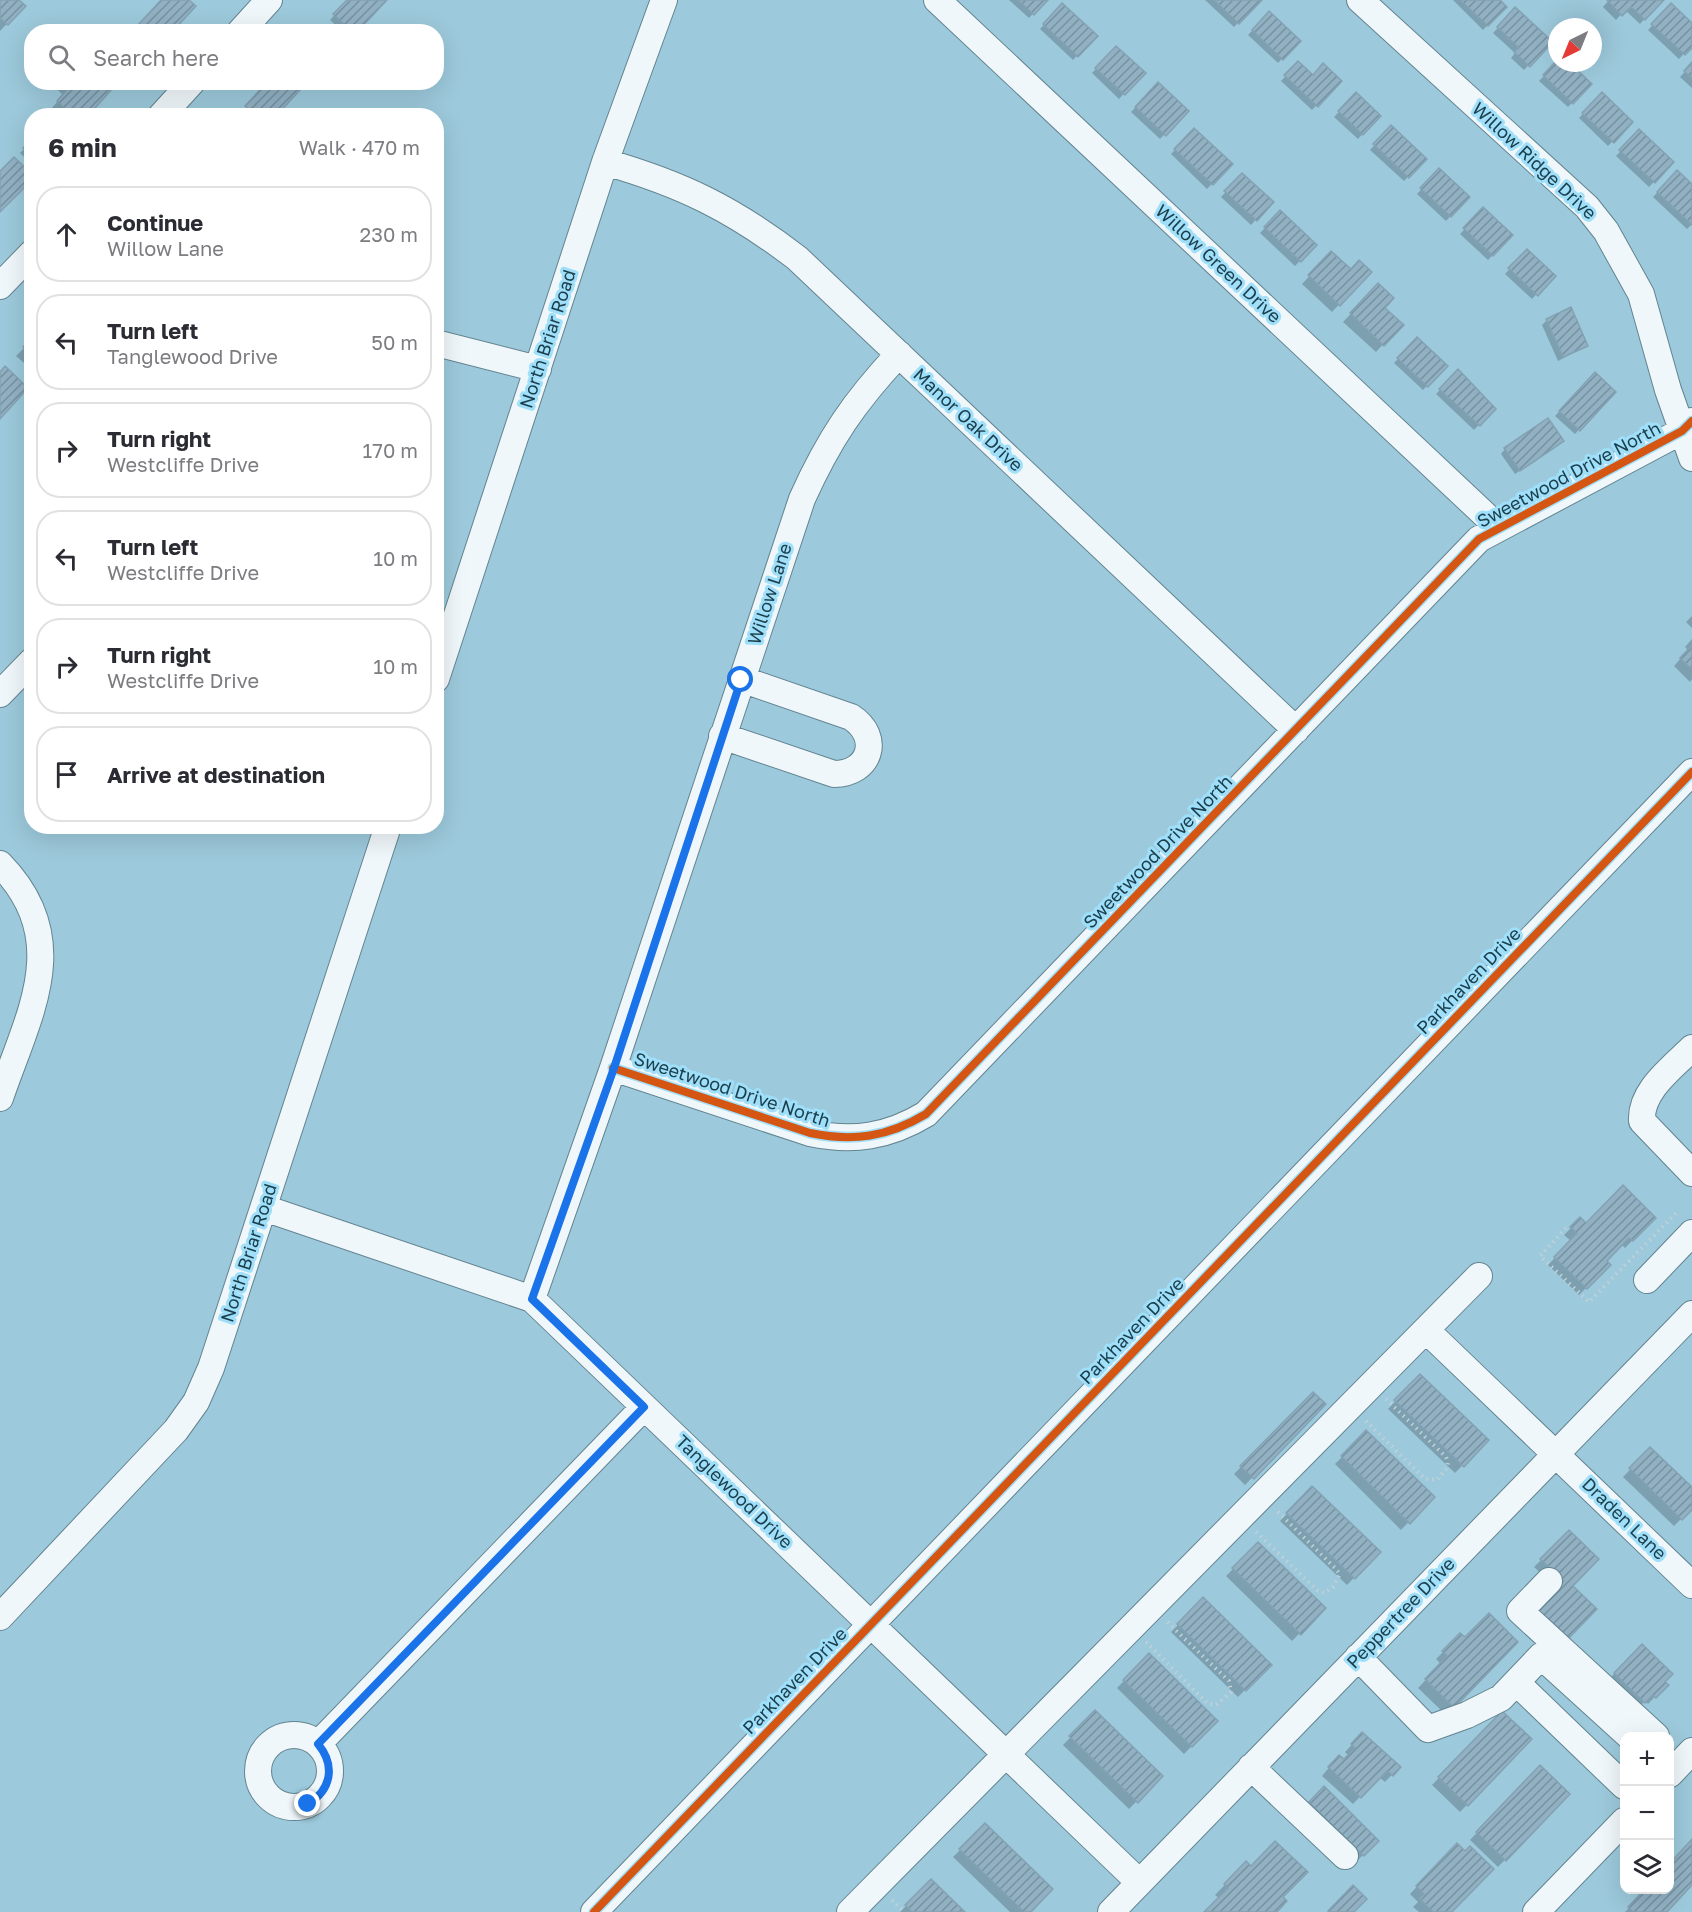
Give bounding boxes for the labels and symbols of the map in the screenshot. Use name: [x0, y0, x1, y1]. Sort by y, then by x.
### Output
north arrow: [1548, 18, 1602, 72]
street label: Willow Ridge Drive: [1468, 97, 1601, 224]
street label: Willow Green Drive: [1151, 199, 1286, 327]
street label: North Briar Road: [514, 267, 580, 411]
street label: Manor Oak Drive: [909, 363, 1028, 476]
street label: Sweetwood Drive North: [1473, 416, 1664, 532]
street label: Willow Lane: [742, 540, 796, 647]
route start: [727, 666, 753, 692]
street label: Sweetwood Drive North: [1078, 770, 1236, 933]
street label: Parkhaven Drive: [1412, 922, 1525, 1038]
street label: Sweetwood Drive North: [632, 1047, 833, 1131]
street label: North Briar Road: [215, 1181, 281, 1325]
street label: Parkhaven Drive: [1075, 1272, 1188, 1388]
street label: Tanglewood Drive: [672, 1430, 798, 1553]
street label: Draden Lane: [1578, 1473, 1671, 1564]
street label: Peppertree Drive: [1342, 1552, 1459, 1672]
street label: Parkhaven Drive: [738, 1622, 851, 1738]
route end: [294, 1790, 320, 1816]

